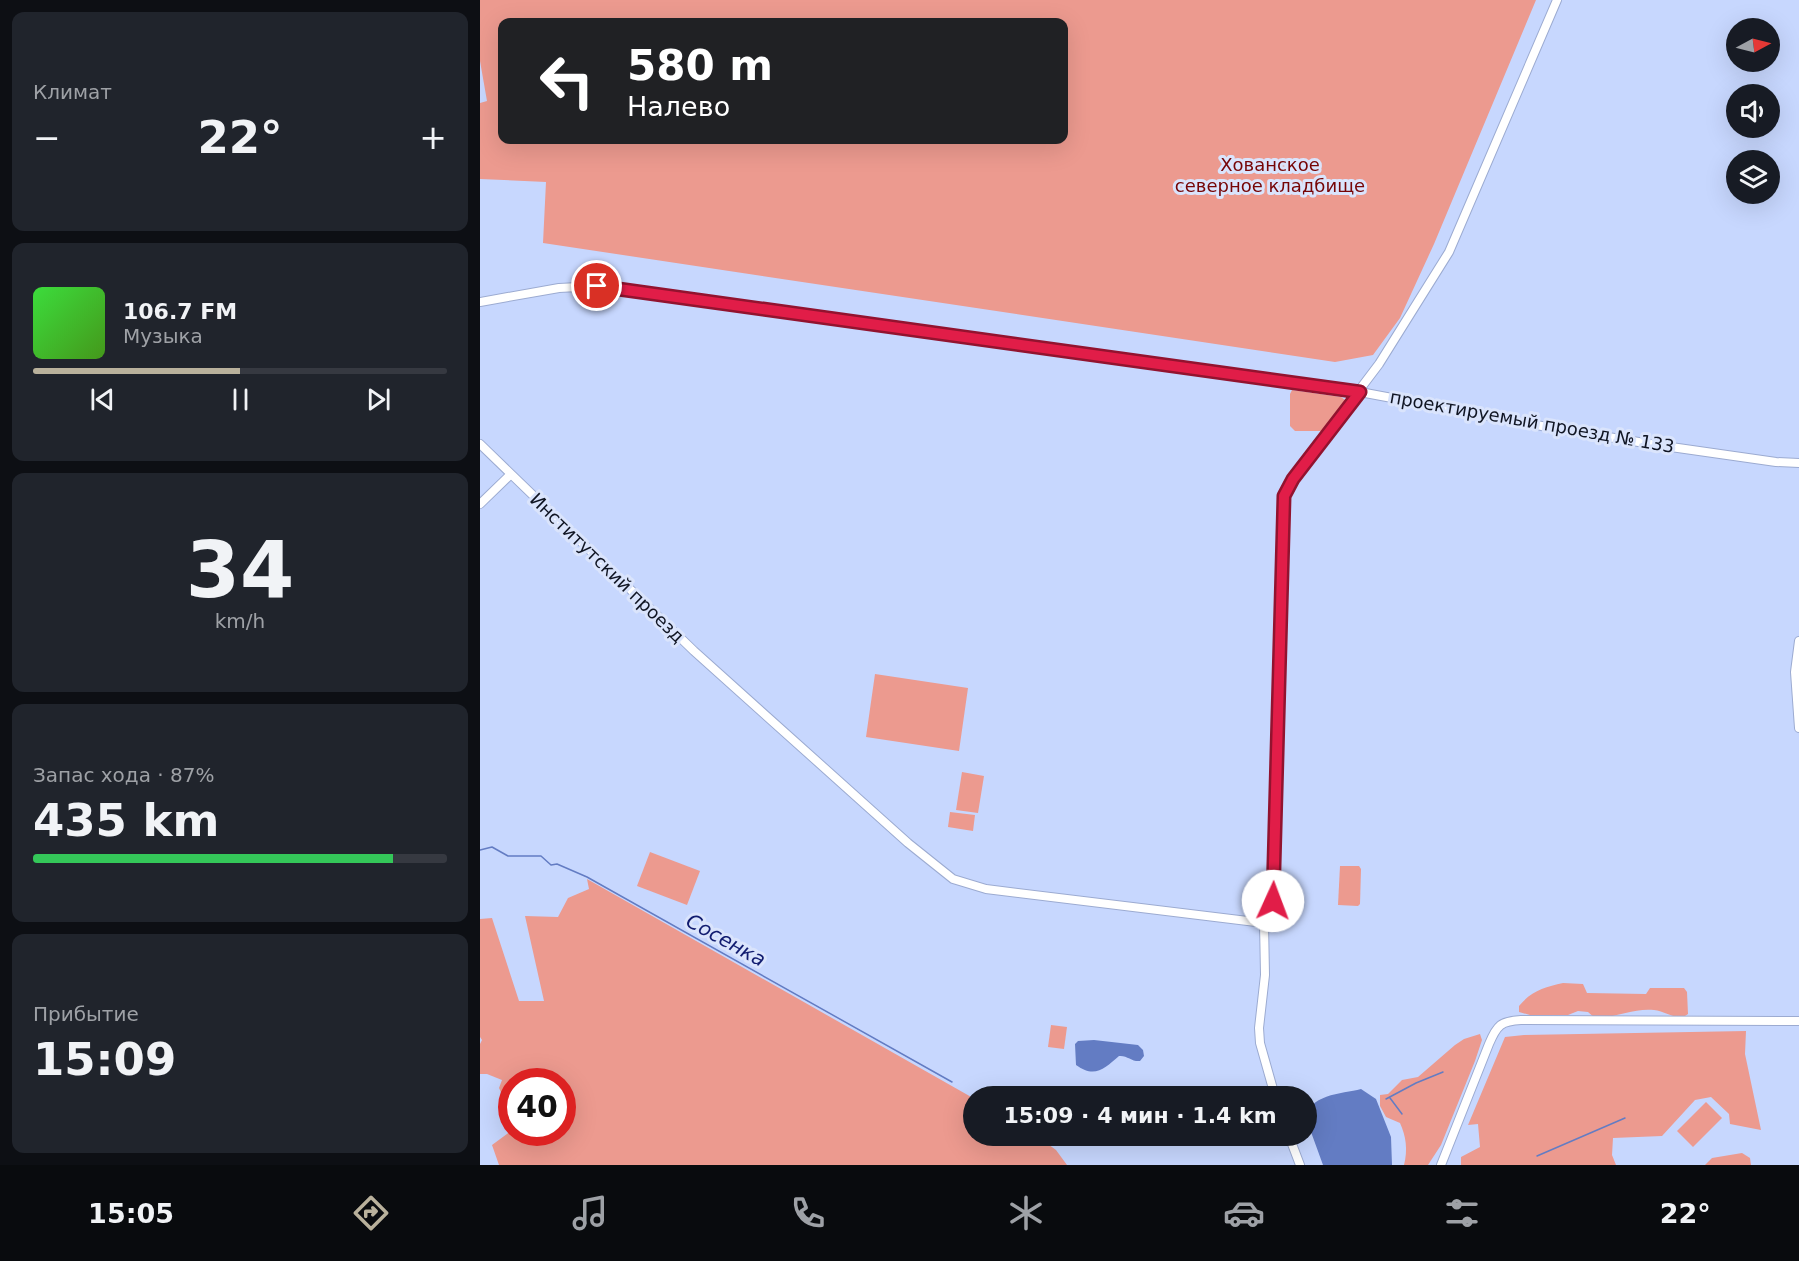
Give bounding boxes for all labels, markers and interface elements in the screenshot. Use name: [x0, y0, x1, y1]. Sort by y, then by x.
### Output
north arrow: [1726, 18, 1780, 72]
map controls: [1726, 18, 1780, 204]
text: 580 m: [627, 41, 773, 90]
icon: left: [528, 42, 606, 120]
text: Климат: [33, 80, 112, 104]
button: sound: [1726, 84, 1780, 138]
text: Налево: [627, 91, 730, 122]
text: 22°: [197, 111, 283, 164]
text: −: [33, 118, 61, 157]
text: +: [419, 118, 447, 157]
button: layers: [1726, 150, 1780, 204]
park label: Хованское северное кладбище: [1175, 154, 1365, 196]
pin: [571, 260, 622, 311]
icon: arrive: [580, 269, 613, 302]
text: 106.7 FM: [123, 299, 237, 324]
text: Музыка: [123, 324, 203, 348]
icon: previous: [86, 383, 119, 416]
icon: pause: [224, 383, 257, 416]
icon: next: [362, 383, 395, 416]
street label: проектируемый проезд № 133: [1388, 386, 1676, 457]
street label: Институтский проезд: [526, 488, 689, 647]
text: 34: [186, 525, 294, 615]
text: km/h: [215, 609, 265, 633]
text: Запас хода · 87%: [33, 763, 214, 787]
text: 435 km: [33, 794, 219, 847]
position arrow: [1241, 869, 1305, 933]
water label: Сосенка: [682, 908, 770, 972]
text: Прибытие: [33, 1002, 139, 1026]
text: 15:09: [33, 1033, 176, 1086]
speed limit sign: 40: [498, 1068, 576, 1146]
text: 15:09 · 4 мин · 1.4 km: [1003, 1103, 1277, 1128]
icon: directions: [350, 1192, 392, 1234]
icon: music: [569, 1192, 611, 1234]
icon: phone: [787, 1192, 829, 1234]
icon: climate: [1005, 1192, 1047, 1234]
icon: car: [1223, 1192, 1265, 1234]
icon: filters: [1441, 1192, 1483, 1234]
text: 15:05: [88, 1198, 174, 1229]
text: 22°: [1660, 1198, 1711, 1229]

